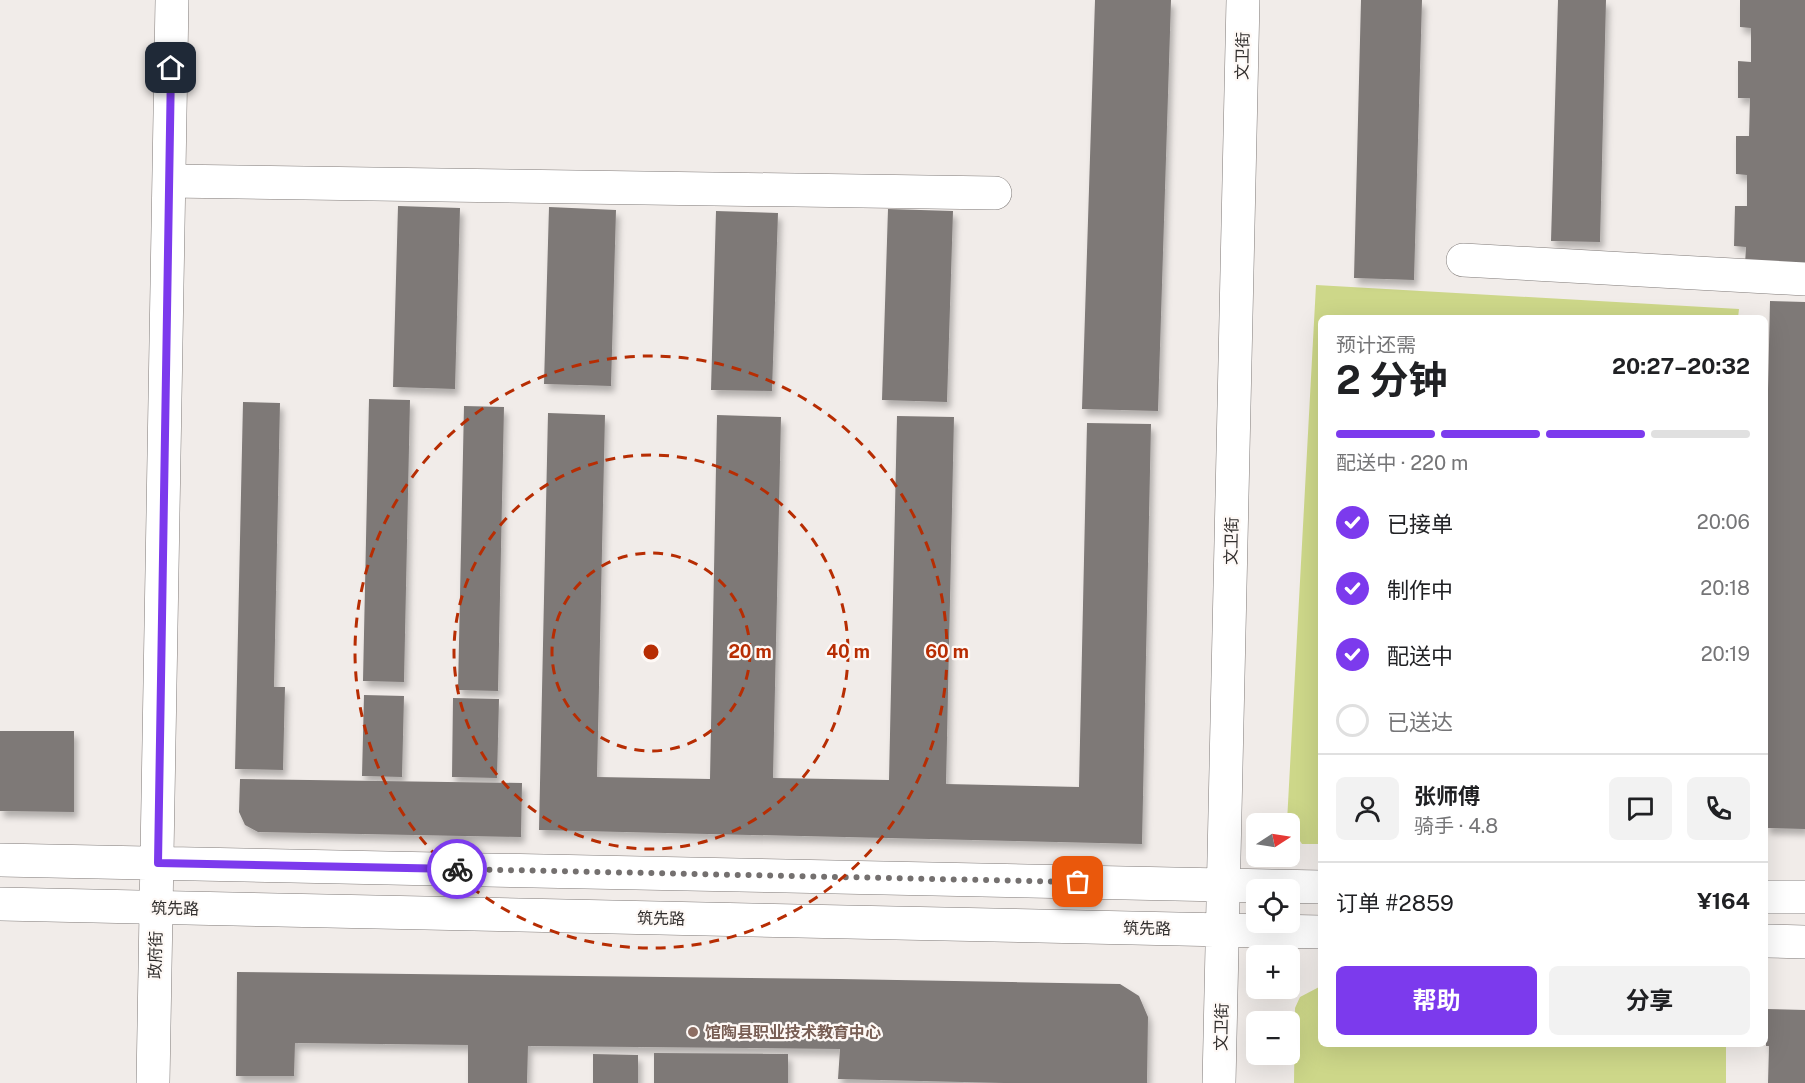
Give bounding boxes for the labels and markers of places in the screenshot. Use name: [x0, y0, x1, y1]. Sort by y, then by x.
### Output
pin: [145, 42, 196, 93]
centre of rings: [641, 642, 661, 662]
pin: [1052, 856, 1103, 907]
place label: 馆陶县职业技术教育中心: [705, 1023, 881, 1042]
marker: 馆陶县职业技术教育中心: [686, 1025, 700, 1039]

